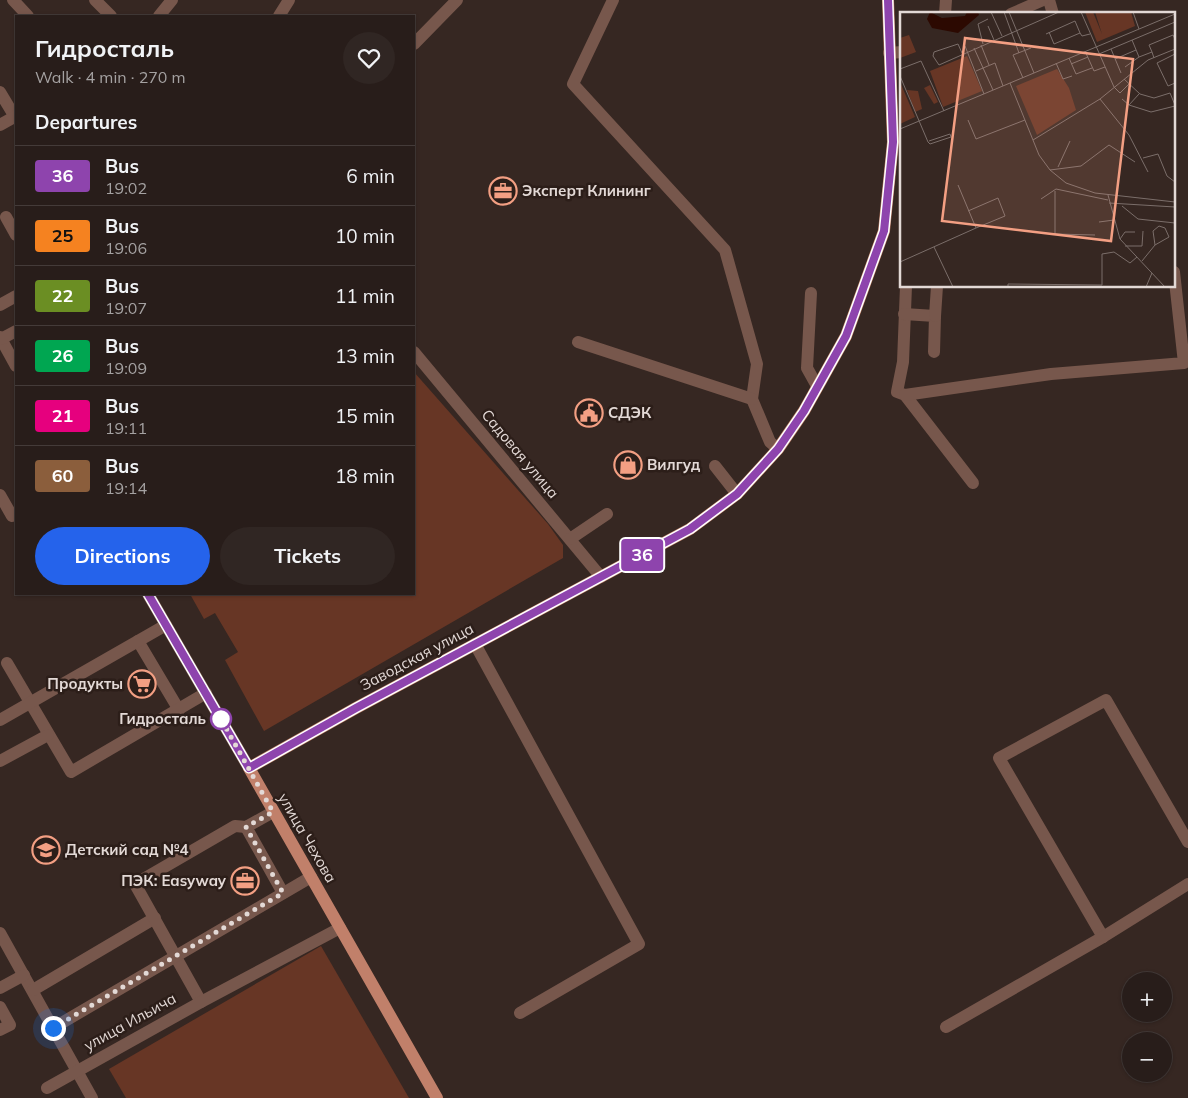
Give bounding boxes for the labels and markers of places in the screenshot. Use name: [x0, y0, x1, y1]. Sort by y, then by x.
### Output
office icon: Эксперт Клининг: [488, 176, 518, 206]
place label: Эксперт Клининг: [522, 181, 651, 200]
public building icon: СДЭК: [574, 398, 604, 428]
place label: СДЭК: [608, 403, 652, 422]
shop icon: Вилгуд: [613, 450, 643, 480]
place label: Вилгуд: [647, 455, 701, 474]
supermarket icon: Продукты: [127, 669, 157, 699]
place label: Продукты: [47, 674, 123, 693]
marker: Гидросталь: [210, 708, 232, 730]
place label: Гидросталь: [119, 709, 206, 728]
school or university icon: Детский сад №4: [31, 835, 61, 865]
place label: Детский сад №4: [65, 840, 188, 859]
office icon: ПЭК: Easyway: [230, 866, 260, 896]
place label: ПЭК: Easyway: [121, 871, 227, 890]

